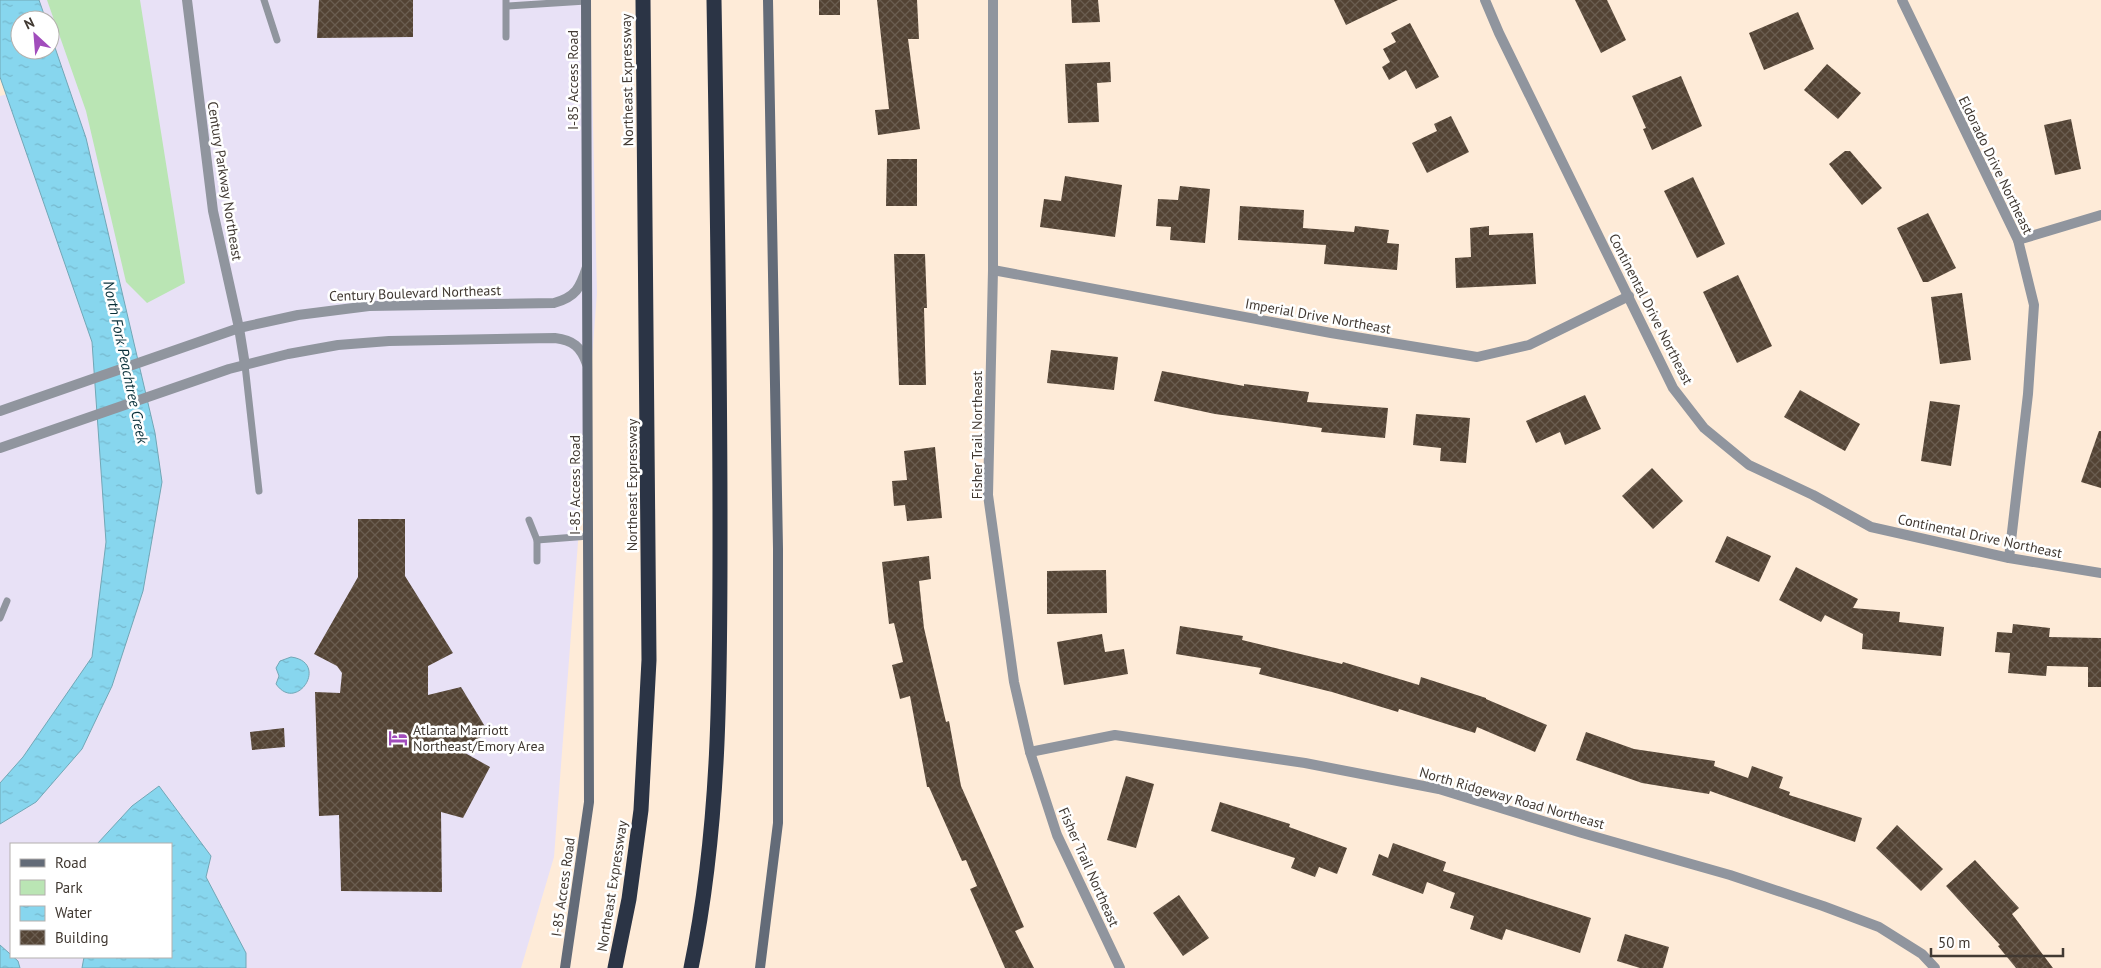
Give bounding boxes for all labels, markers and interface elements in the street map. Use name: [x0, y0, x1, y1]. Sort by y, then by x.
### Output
north arrow: [10, 10, 60, 60]
text: N: [21, 13, 37, 33]
street label: Northeast Expressway: [617, 13, 637, 146]
street label: I-85 Access Road: [564, 30, 582, 130]
street label: Eldorado Drive Northeast: [1955, 93, 2037, 237]
street label: Century Parkway Northeast: [204, 100, 247, 262]
street label: Continental Drive Northeast: [1605, 230, 1697, 388]
water label: North Fork Peachtree Creek: [99, 279, 153, 446]
street label: Century Boulevard Northeast: [329, 281, 502, 305]
street label: Imperial Drive Northeast: [1244, 294, 1393, 338]
street label: Fisher Trail Northeast: [968, 370, 986, 499]
street label: Northeast Expressway: [623, 418, 641, 551]
street label: I-85 Access Road: [566, 435, 584, 535]
street label: Continental Drive Northeast: [1896, 510, 2064, 562]
place label: Atlanta Marriott Northeast/Emory Area: [413, 721, 545, 755]
hotel icon: Atlanta Marriott Northeast/Emory Area: [387, 727, 409, 749]
street label: North Ridgeway Road Northeast: [1417, 763, 1607, 833]
street label: Fisher Trail Northeast: [1055, 805, 1123, 930]
street label: Northeast Expressway: [593, 819, 631, 953]
street label: I-85 Access Road: [547, 836, 579, 938]
legend: [10, 843, 172, 958]
text: Road: [55, 853, 87, 872]
text: Park: [55, 878, 83, 897]
text: Water: [55, 903, 92, 922]
scale bar: [1931, 926, 2064, 958]
text: Building: [55, 928, 109, 947]
text: 50 m: [1938, 933, 1971, 952]

